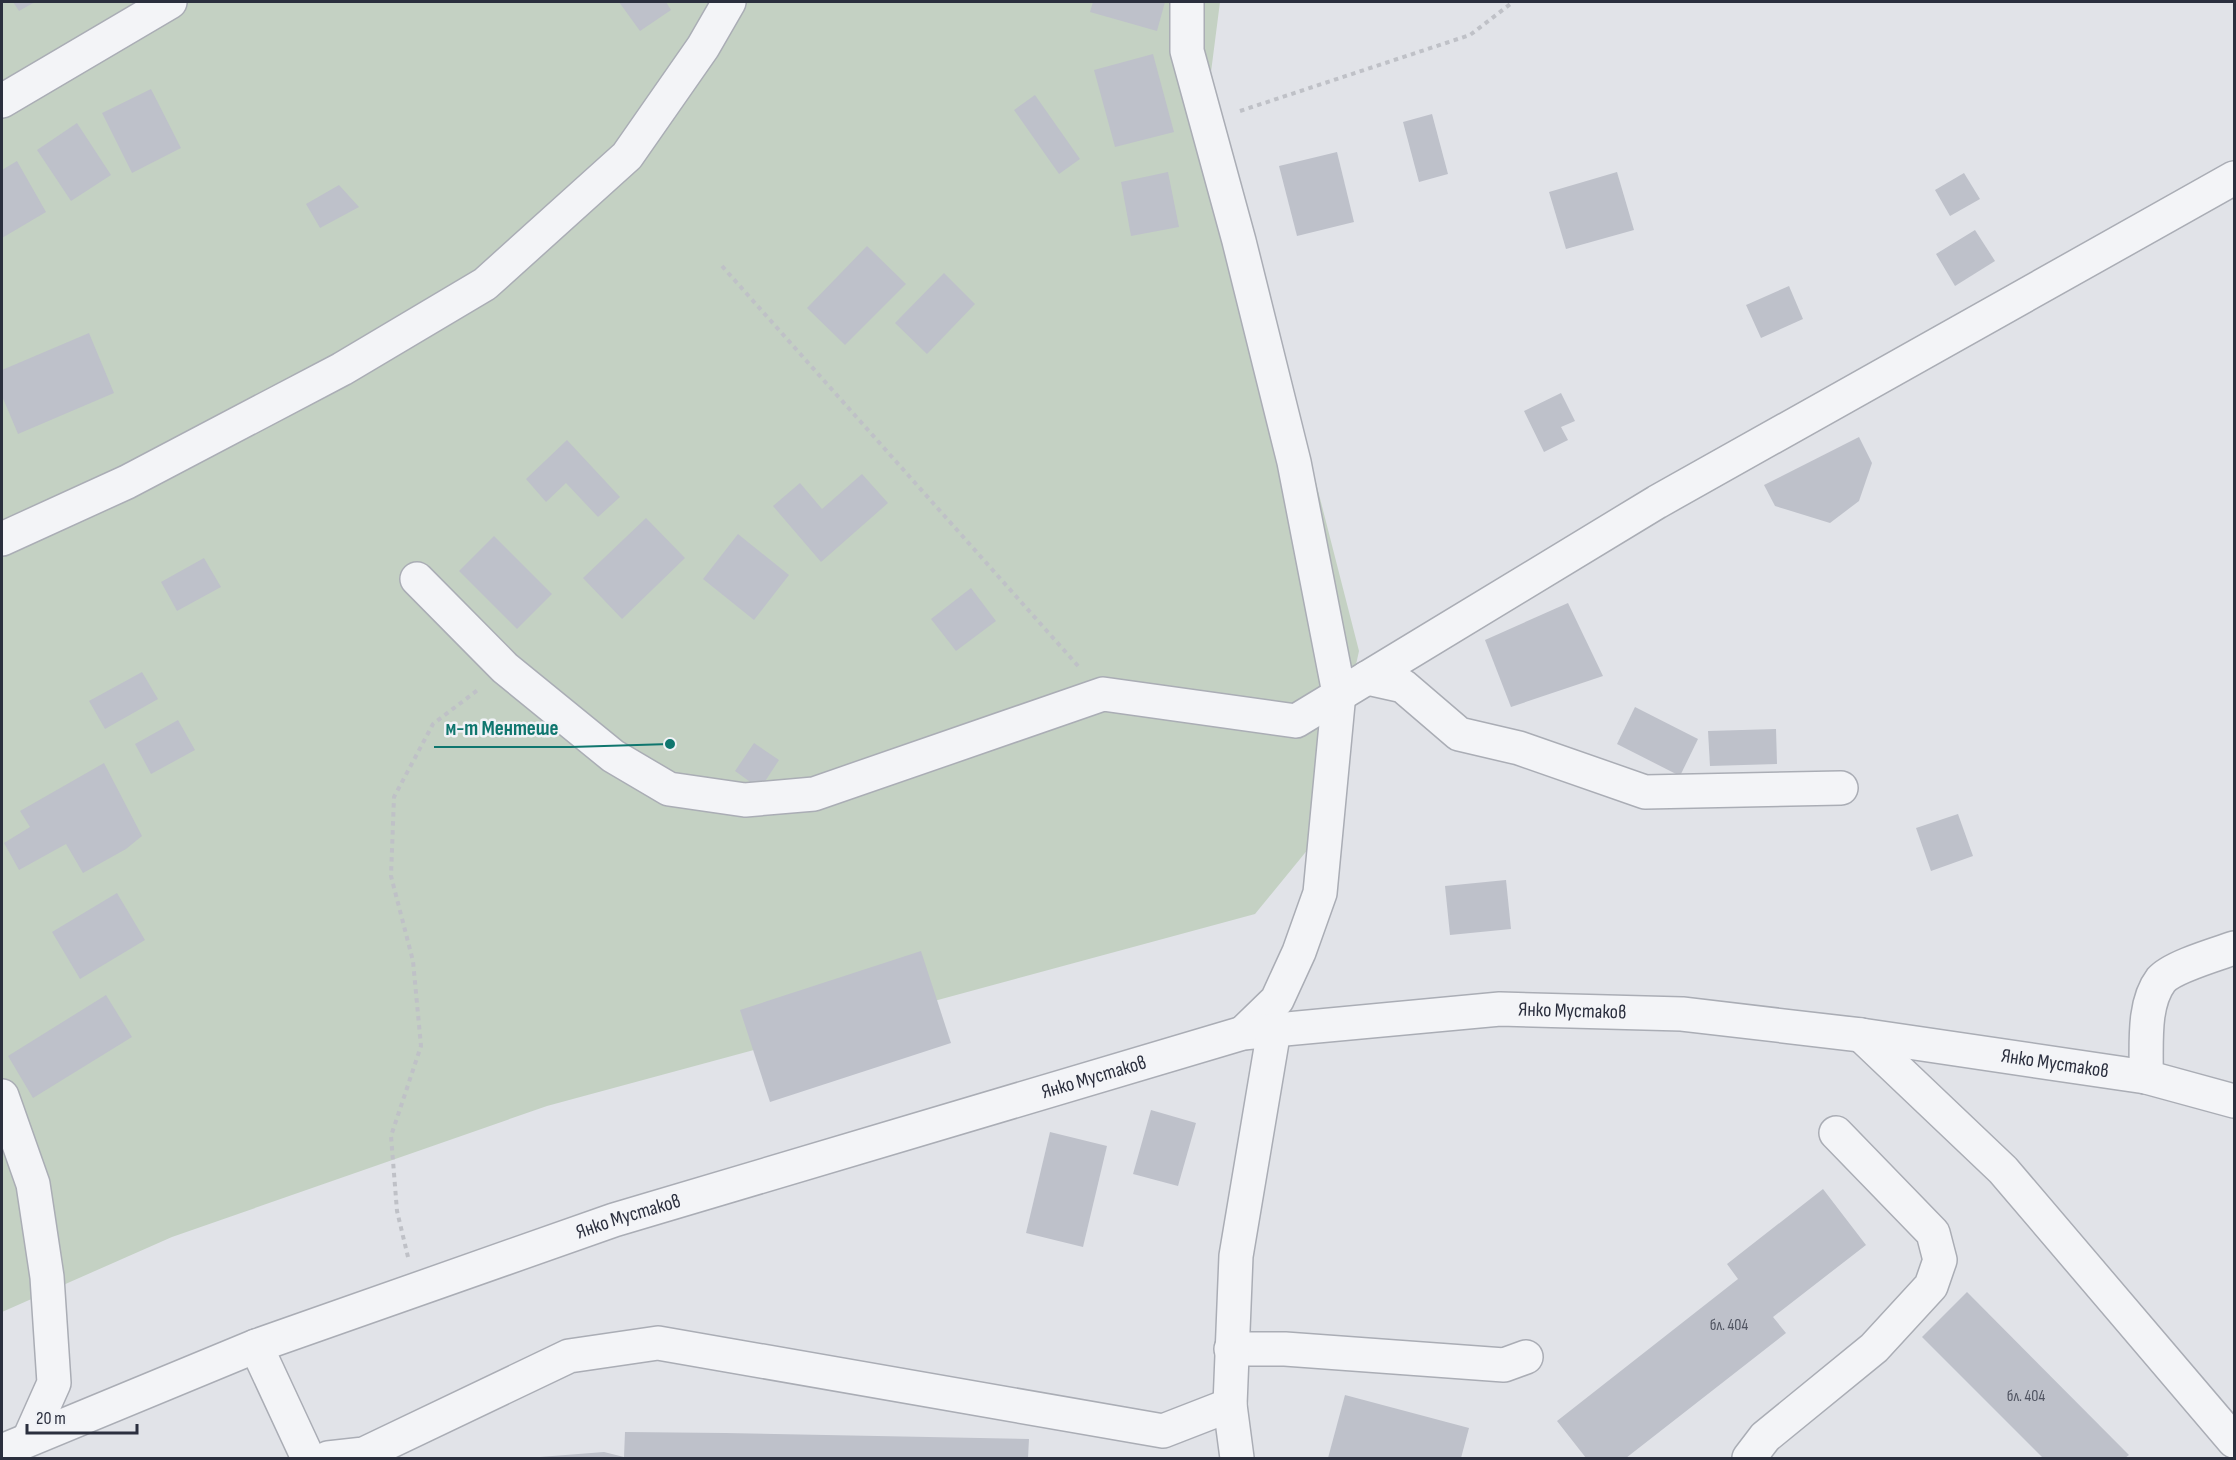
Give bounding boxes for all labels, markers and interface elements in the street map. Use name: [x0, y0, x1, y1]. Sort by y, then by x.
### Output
callout: м-т Ментeше: [434, 708, 571, 747]
text: м-т Ментeше: [445, 716, 559, 741]
street label: Янко Мустаков: [1518, 998, 1627, 1024]
street label: Янко Мустаков: [2000, 1044, 2110, 1083]
street label: Янко Мустаков: [1039, 1050, 1149, 1104]
street label: Янко Мустаков: [573, 1189, 683, 1244]
house number: бл. 404: [1710, 1316, 1748, 1335]
house number: бл. 404: [2007, 1387, 2045, 1406]
scale bar: [27, 1397, 136, 1435]
text: 20 m: [36, 1408, 66, 1429]

